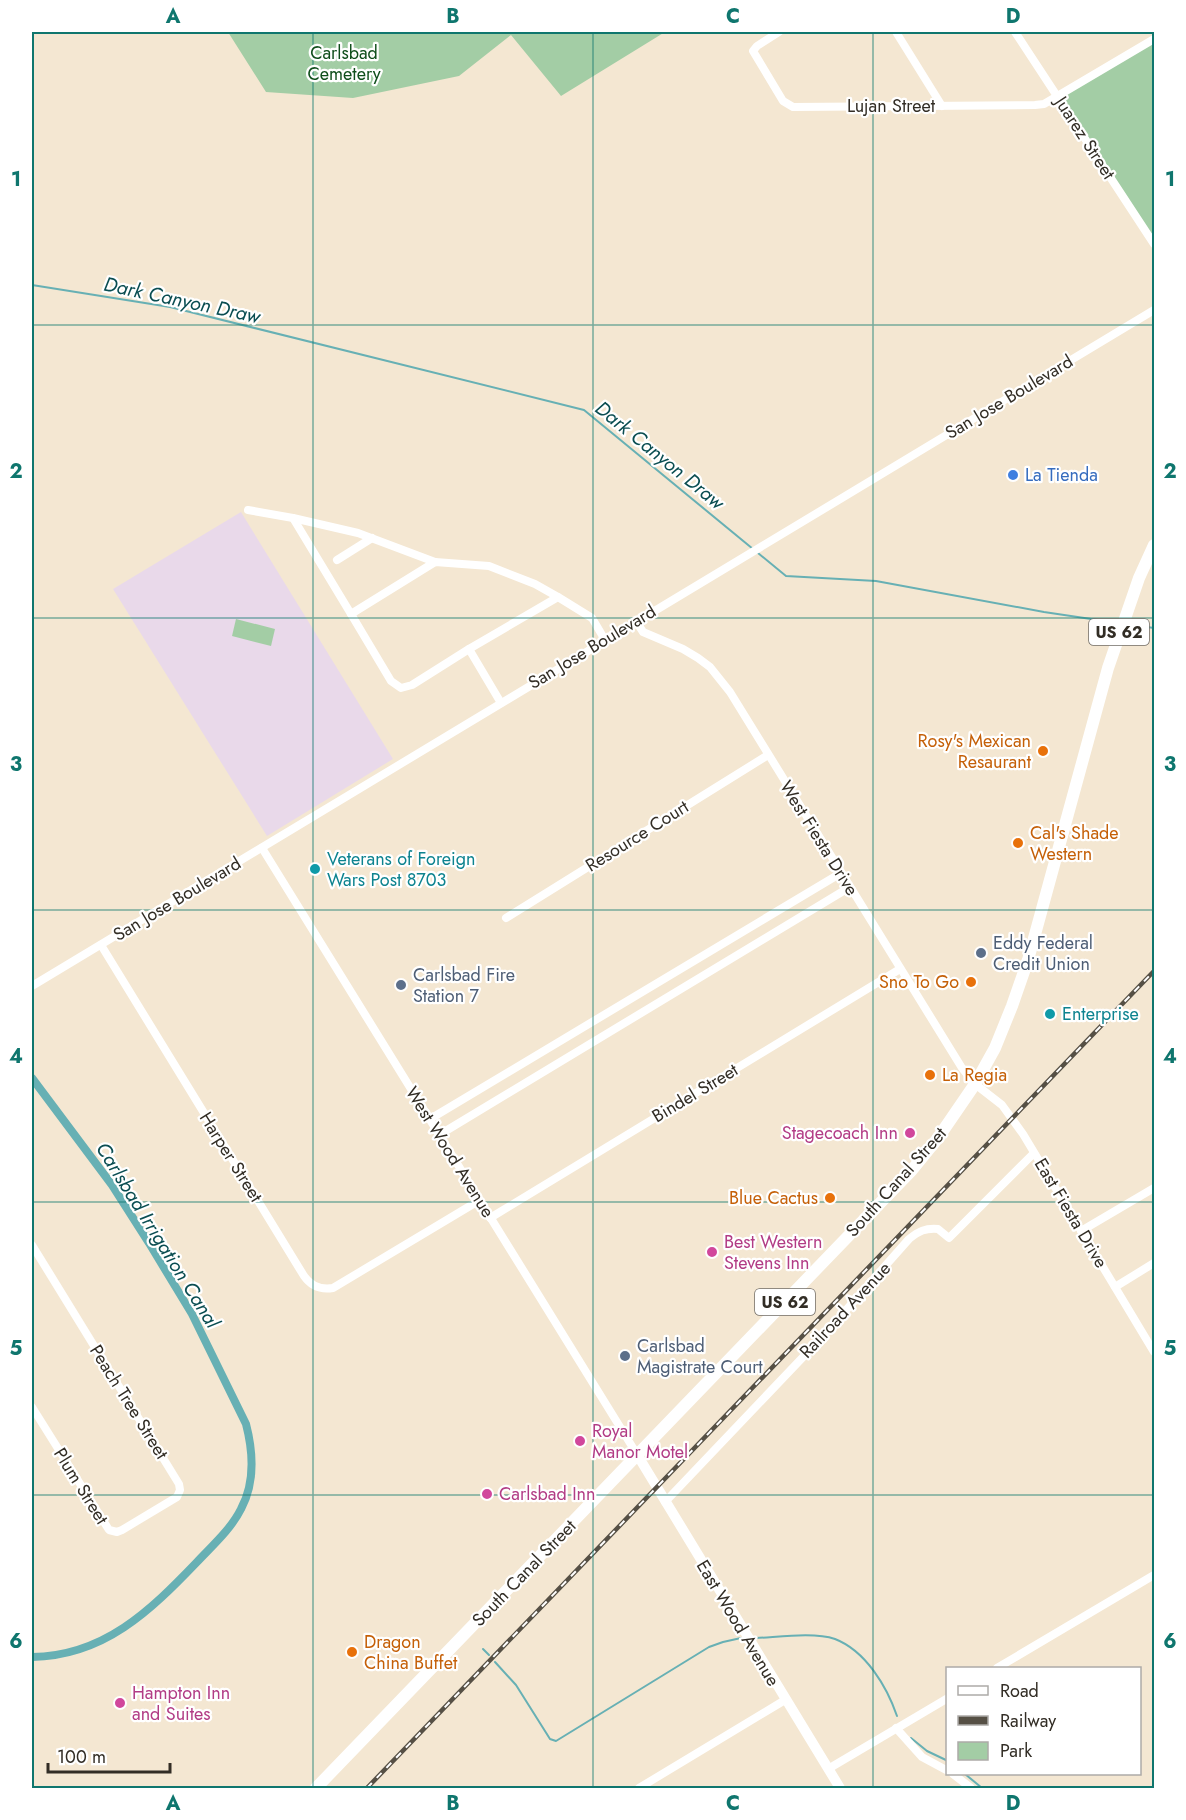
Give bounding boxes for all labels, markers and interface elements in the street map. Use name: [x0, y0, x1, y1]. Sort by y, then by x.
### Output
text: A: [165, 2, 181, 31]
text: B: [446, 2, 460, 31]
text: C: [726, 2, 740, 31]
text: D: [1006, 2, 1020, 31]
park label: Carlsbad Cemetery: [307, 40, 381, 87]
street label: Juarez Street: [1047, 90, 1122, 185]
street label: Lujan Street: [847, 93, 936, 119]
text: 1: [11, 165, 21, 194]
text: 1: [1165, 165, 1175, 194]
water label: Dark Canyon Draw: [101, 270, 264, 332]
street label: San Jose Boulevard: [940, 349, 1078, 445]
water label: Dark Canyon Draw: [589, 394, 732, 518]
text: 2: [9, 457, 23, 486]
text: 2: [1163, 457, 1177, 486]
place label: La Tienda: [1025, 462, 1098, 488]
marker: La Tienda: [1006, 468, 1020, 482]
street label: San Jose Boulevard: [523, 599, 661, 695]
road number: US 62: [1089, 619, 1149, 645]
place label: Rosy's Mexican Resaurant: [917, 728, 1032, 775]
marker: Rosy's Mexican Resaurant: [1036, 744, 1050, 758]
text: 3: [10, 750, 22, 779]
text: 3: [1164, 750, 1176, 779]
street label: West Fiesta Drive: [773, 775, 865, 901]
street label: Resource Court: [580, 794, 694, 878]
place label: Cal's Shade Western: [1030, 820, 1119, 867]
marker: Cal's Shade Western: [1011, 836, 1025, 850]
place label: Veterans of Foreign Wars Post 8703: [327, 846, 475, 893]
street label: San Jose Boulevard: [108, 851, 246, 947]
marker: Veterans of Foreign Wars Post 8703: [308, 862, 322, 876]
place label: Eddy Federal Credit Union: [993, 930, 1093, 977]
marker: Eddy Federal Credit Union: [974, 946, 988, 960]
place label: Carlsbad Fire Station 7: [413, 962, 515, 1009]
place label: Sno To Go: [879, 969, 959, 995]
marker: Sno To Go: [964, 975, 978, 989]
marker: Carlsbad Fire Station 7: [394, 978, 408, 992]
place label: Enterprise: [1062, 1001, 1139, 1027]
marker: Enterprise: [1043, 1007, 1057, 1021]
text: 4: [9, 1042, 23, 1071]
text: 4: [1163, 1042, 1177, 1071]
street label: Bindel Street: [647, 1057, 743, 1129]
place label: La Regia: [942, 1062, 1007, 1088]
marker: La Regia: [923, 1068, 937, 1082]
street label: West Wood Avenue: [399, 1081, 501, 1223]
street label: Harper Street: [193, 1107, 269, 1208]
place label: Stagecoach Inn: [782, 1120, 898, 1146]
street label: South Canal Street: [840, 1121, 953, 1243]
marker: Stagecoach Inn: [903, 1126, 917, 1140]
water label: Carlsbad Irrigation Canal: [88, 1137, 227, 1335]
street label: East Fiesta Drive: [1028, 1153, 1114, 1273]
place label: Blue Cactus: [729, 1185, 818, 1211]
marker: Blue Cactus: [823, 1191, 837, 1205]
place label: Best Western Stevens Inn: [724, 1229, 822, 1276]
marker: Best Western Stevens Inn: [705, 1245, 719, 1259]
street label: Railroad Avenue: [793, 1256, 897, 1364]
road number: US 62: [755, 1289, 815, 1315]
place label: Carlsbad Magistrate Court: [637, 1333, 763, 1380]
text: 5: [10, 1334, 23, 1363]
text: 5: [1164, 1334, 1177, 1363]
street label: Peach Tree Street: [83, 1340, 175, 1465]
marker: Carlsbad Magistrate Court: [618, 1349, 632, 1363]
place label: Royal Manor Motel: [592, 1418, 688, 1465]
marker: Royal Manor Motel: [573, 1434, 587, 1448]
street label: Plum Street: [47, 1443, 115, 1530]
place label: Carlsbad Inn: [499, 1481, 595, 1507]
marker: Carlsbad Inn: [480, 1487, 494, 1501]
street label: South Canal Street: [466, 1513, 582, 1632]
street label: East Wood Avenue: [690, 1555, 786, 1691]
text: 6: [9, 1627, 23, 1656]
text: 6: [1163, 1627, 1177, 1656]
place label: Dragon China Buffet: [364, 1629, 458, 1676]
marker: Dragon China Buffet: [345, 1645, 359, 1659]
legend: [946, 1667, 1141, 1775]
text: Road: [1000, 1678, 1039, 1704]
place label: Hampton Inn and Suites: [132, 1680, 230, 1727]
marker: Hampton Inn and Suites: [113, 1696, 127, 1710]
text: Railway: [1000, 1708, 1056, 1734]
scale bar: [48, 1736, 170, 1774]
text: Park: [1000, 1738, 1032, 1764]
text: 100 m: [57, 1744, 106, 1770]
text: A: [165, 1789, 181, 1818]
text: B: [446, 1789, 460, 1818]
text: C: [726, 1789, 740, 1818]
text: D: [1006, 1789, 1020, 1818]

